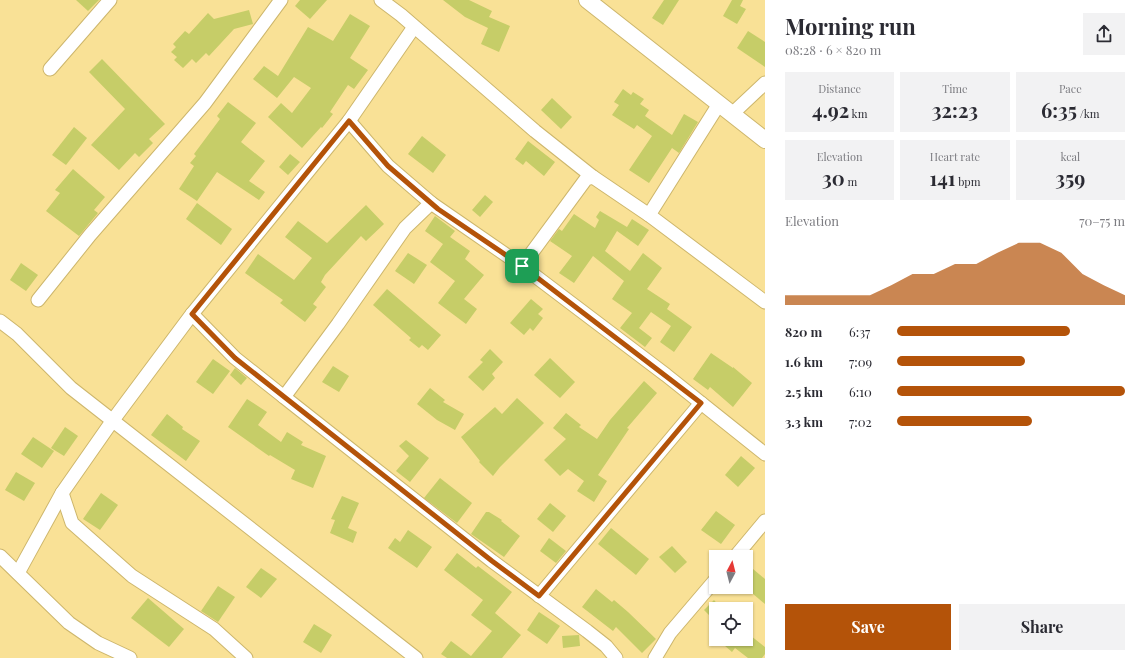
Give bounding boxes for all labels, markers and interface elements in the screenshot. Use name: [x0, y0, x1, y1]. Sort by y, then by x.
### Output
text: Morning run: [785, 11, 916, 41]
button: share: [1083, 13, 1125, 55]
text: 08:28 · 6 × 820 m: [785, 41, 881, 58]
text: Distance: [818, 81, 861, 96]
text: Time: [942, 81, 968, 96]
text: Pace: [1059, 81, 1082, 96]
text: 4.92: [812, 96, 849, 123]
text: 32:23: [932, 96, 978, 123]
text: 6:35: [1041, 96, 1077, 123]
text: km: [849, 106, 867, 121]
text: /km: [1077, 106, 1100, 121]
text: Elevation: [817, 149, 863, 164]
text: Heart rate: [930, 149, 980, 164]
text: kcal: [1060, 149, 1080, 164]
text: 30: [822, 164, 845, 191]
text: 141: [930, 164, 955, 191]
text: 359: [1055, 164, 1085, 191]
text: m: [845, 174, 857, 189]
text: bpm: [955, 174, 980, 189]
text: Elevation: [785, 212, 839, 229]
text: 70–75 m: [1079, 212, 1125, 229]
pin: [505, 249, 539, 283]
icon: arrive: [511, 255, 533, 277]
text: 820 m: [785, 323, 822, 340]
text: 6:37: [849, 323, 870, 340]
text: 1.6 km: [785, 353, 823, 370]
text: 7:09: [849, 353, 872, 370]
text: 2.5 km: [785, 383, 823, 400]
text: 6:10: [849, 383, 872, 400]
text: 3.3 km: [785, 413, 823, 430]
text: 7:02: [849, 413, 872, 430]
north arrow: [709, 550, 753, 594]
map controls: [709, 550, 753, 646]
button: locate: [709, 602, 753, 646]
button: Save: [785, 604, 951, 650]
button: Share: [959, 604, 1125, 650]

